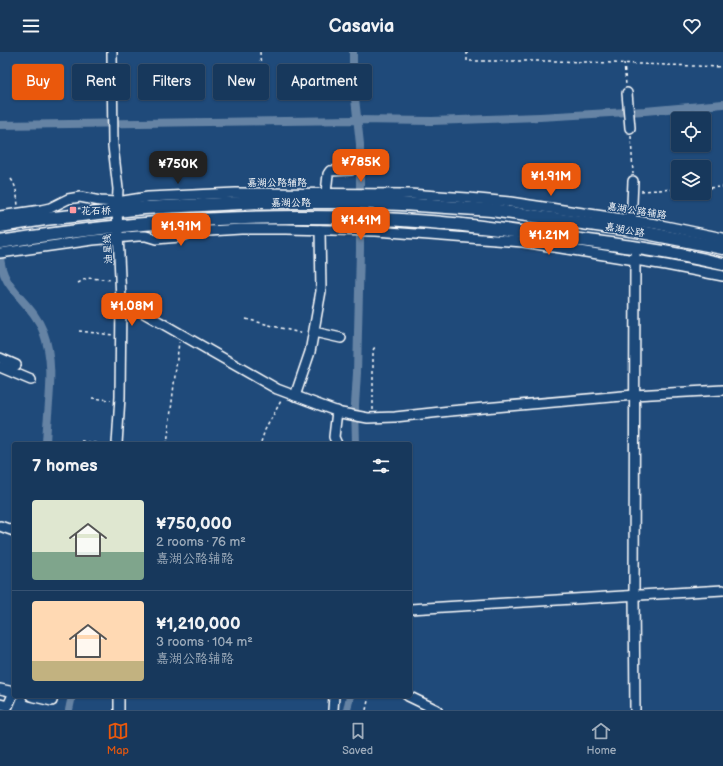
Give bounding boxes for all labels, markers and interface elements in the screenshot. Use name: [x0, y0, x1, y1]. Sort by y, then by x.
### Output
icon: menu: [20, 15, 42, 37]
icon: heart: [681, 15, 703, 37]
text: Casavia: [329, 16, 394, 37]
chip: Buy: [12, 64, 64, 100]
chip: Rent: [72, 64, 130, 100]
chip: Filters: [138, 64, 205, 100]
chip: New: [213, 64, 269, 100]
chip: Apartment: [277, 64, 372, 100]
map controls: [671, 112, 711, 200]
button: locate: [671, 112, 711, 152]
pin: ¥785K: [333, 149, 389, 183]
pin: ¥750K: [150, 151, 206, 185]
text: ¥785K: [341, 154, 381, 170]
text: ¥750K: [158, 156, 198, 172]
button: layers: [671, 160, 711, 200]
pin: ¥1.91M: [518, 163, 584, 197]
text: ¥1.91M: [531, 168, 571, 184]
street label: 嘉湖公路辅路: [247, 177, 307, 189]
street label: 嘉湖公路: [271, 197, 311, 209]
street label: 嘉湖公路辅路: [606, 200, 667, 222]
marker: 花石桥: [68, 205, 78, 215]
place label: 花石桥: [81, 205, 111, 217]
pin: ¥1.41M: [328, 207, 394, 241]
text: ¥1.41M: [341, 212, 381, 228]
pin: ¥1.91M: [148, 213, 214, 247]
text: ¥1.91M: [161, 218, 201, 234]
street label: 嘉湖公路: [604, 221, 646, 239]
pin: ¥1.21M: [516, 222, 582, 256]
text: ¥1.21M: [529, 227, 569, 243]
street label: 油星线: [101, 234, 115, 264]
pin: ¥1.08M: [99, 293, 165, 327]
text: ¥1.08M: [110, 298, 154, 314]
icon: filters: [370, 455, 392, 477]
text: 7 homes: [32, 456, 98, 476]
text: ¥750,000: [156, 514, 232, 534]
icon: home: [64, 516, 112, 564]
text: 2 rooms · 76 m²: [156, 534, 246, 550]
text: 嘉湖公路辅路: [156, 551, 234, 567]
text: ¥1,210,000: [156, 614, 241, 634]
icon: home: [64, 617, 112, 665]
text: 3 rooms · 104 m²: [156, 634, 253, 650]
text: 嘉湖公路辅路: [156, 651, 234, 667]
tab: Map: [107, 720, 129, 757]
tab: Saved: [342, 720, 373, 757]
tab: Home: [586, 720, 616, 757]

